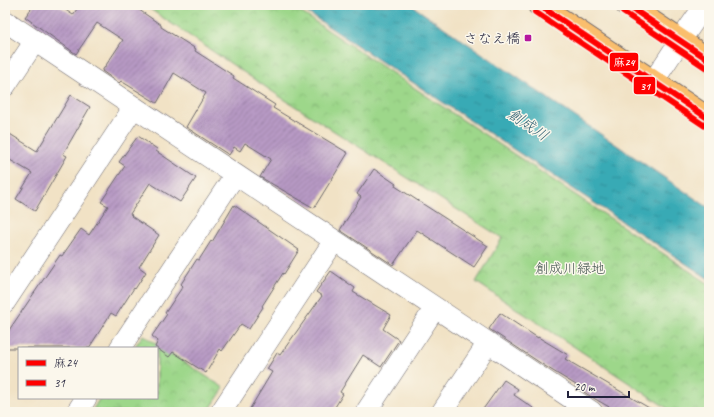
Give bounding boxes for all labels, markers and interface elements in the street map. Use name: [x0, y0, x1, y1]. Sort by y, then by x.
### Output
place label: さなえ橋: [464, 30, 520, 47]
marker: さなえ橋: [523, 33, 533, 43]
line badge: 麻24: [609, 52, 639, 72]
text: 麻24: [614, 55, 636, 69]
line badge: 31: [633, 76, 656, 95]
text: 31: [640, 79, 651, 93]
water label: 創成川: [504, 105, 552, 145]
park label: 創成川緑地: [535, 260, 605, 277]
legend: [18, 347, 158, 399]
text: 麻24: [54, 355, 78, 371]
scale bar: [568, 373, 629, 399]
text: 31: [54, 375, 65, 391]
text: 20 m: [574, 379, 596, 395]

